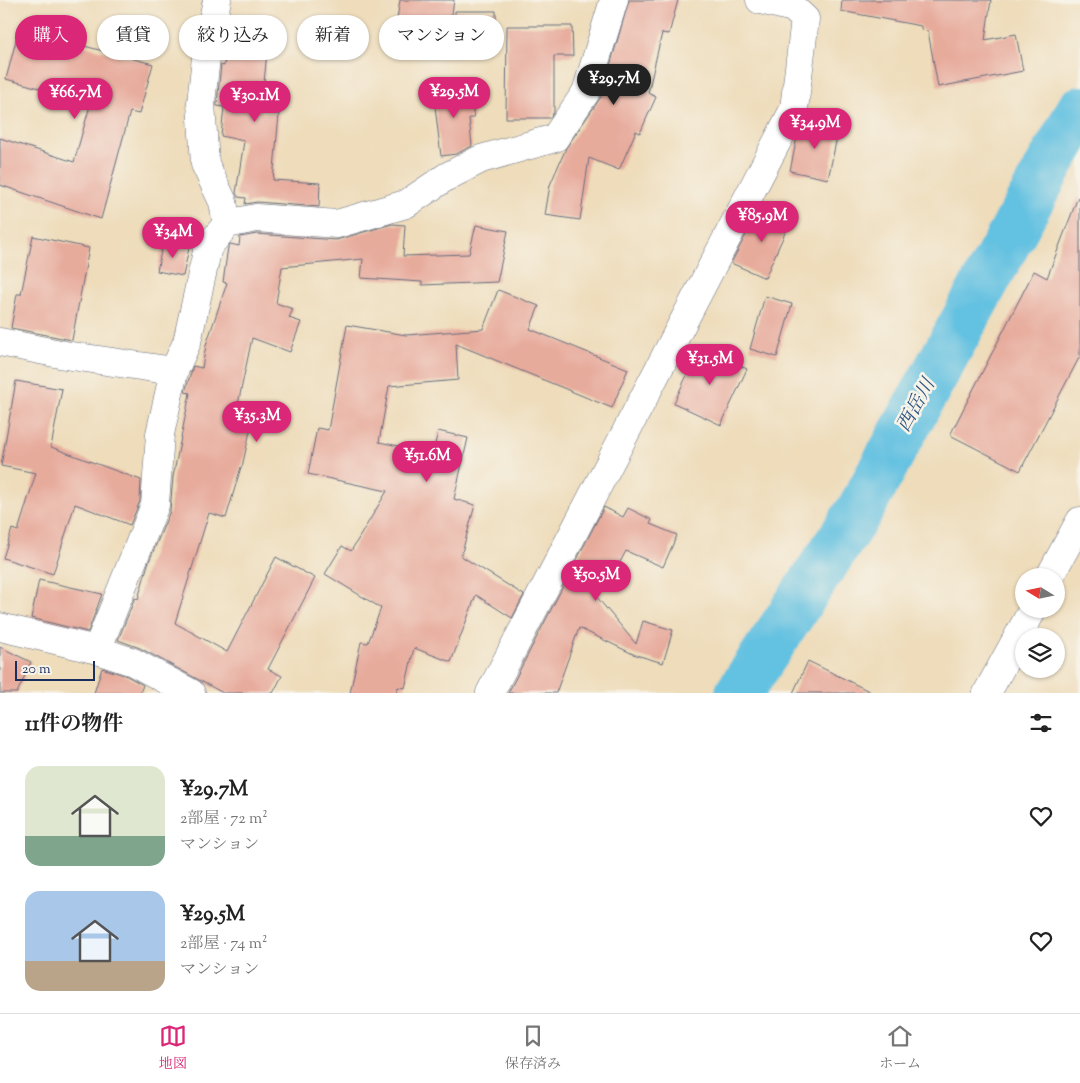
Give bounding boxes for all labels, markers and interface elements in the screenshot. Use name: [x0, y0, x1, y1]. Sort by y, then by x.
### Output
chip: 購入: [15, 15, 87, 60]
chip: 賃貸: [97, 15, 169, 60]
chip: 絞り込み: [179, 15, 287, 60]
chip: 新着: [297, 15, 369, 60]
chip: マンション: [379, 15, 504, 60]
pin: ¥29.7M: [573, 64, 655, 106]
text: ¥29.7M: [588, 68, 640, 91]
pin: ¥29.5M: [413, 76, 495, 119]
pin: ¥66.7M: [34, 78, 116, 120]
pin: ¥30.1M: [214, 80, 296, 123]
text: ¥29.5M: [429, 81, 479, 104]
text: ¥66.7M: [49, 82, 101, 105]
text: ¥30.1M: [231, 85, 279, 108]
pin: ¥34.9M: [774, 108, 856, 150]
text: ¥34.9M: [789, 112, 841, 135]
pin: ¥85.9M: [721, 200, 803, 243]
text: ¥85.9M: [737, 205, 787, 228]
pin: ¥34M: [143, 216, 203, 259]
text: ¥34M: [153, 221, 193, 244]
pin: ¥31.5M: [669, 344, 751, 386]
text: ¥31.5M: [687, 348, 733, 371]
water label: 西岳川: [891, 373, 944, 437]
pin: ¥35.3M: [216, 400, 298, 443]
text: ¥35.3M: [233, 405, 281, 428]
pin: ¥51.6M: [386, 440, 468, 483]
text: ¥51.6M: [403, 445, 451, 468]
pin: ¥50.5M: [555, 560, 637, 602]
text: ¥50.5M: [572, 564, 620, 587]
north arrow: [1015, 568, 1065, 618]
map controls: [1015, 568, 1065, 678]
button: layers: [1015, 628, 1065, 678]
scale bar: [15, 658, 95, 681]
text: 20 m: [22, 660, 51, 680]
icon: filters: [1027, 709, 1055, 737]
text: 11件の物件: [25, 710, 123, 740]
text: ¥29.7M: [180, 775, 248, 805]
icon: home: [65, 786, 125, 846]
icon: heart: [1027, 802, 1055, 830]
text: 2部屋 · 72 m²: [180, 808, 268, 831]
text: マンション: [180, 834, 259, 857]
text: ¥29.5M: [180, 900, 245, 930]
icon: home: [65, 911, 125, 971]
icon: heart: [1027, 927, 1055, 955]
text: 2部屋 · 74 m²: [180, 933, 267, 956]
text: マンション: [180, 959, 259, 982]
tab: 地図: [159, 1022, 187, 1075]
tab: 保存済み: [505, 1022, 561, 1075]
tab: ホーム: [879, 1022, 921, 1075]

